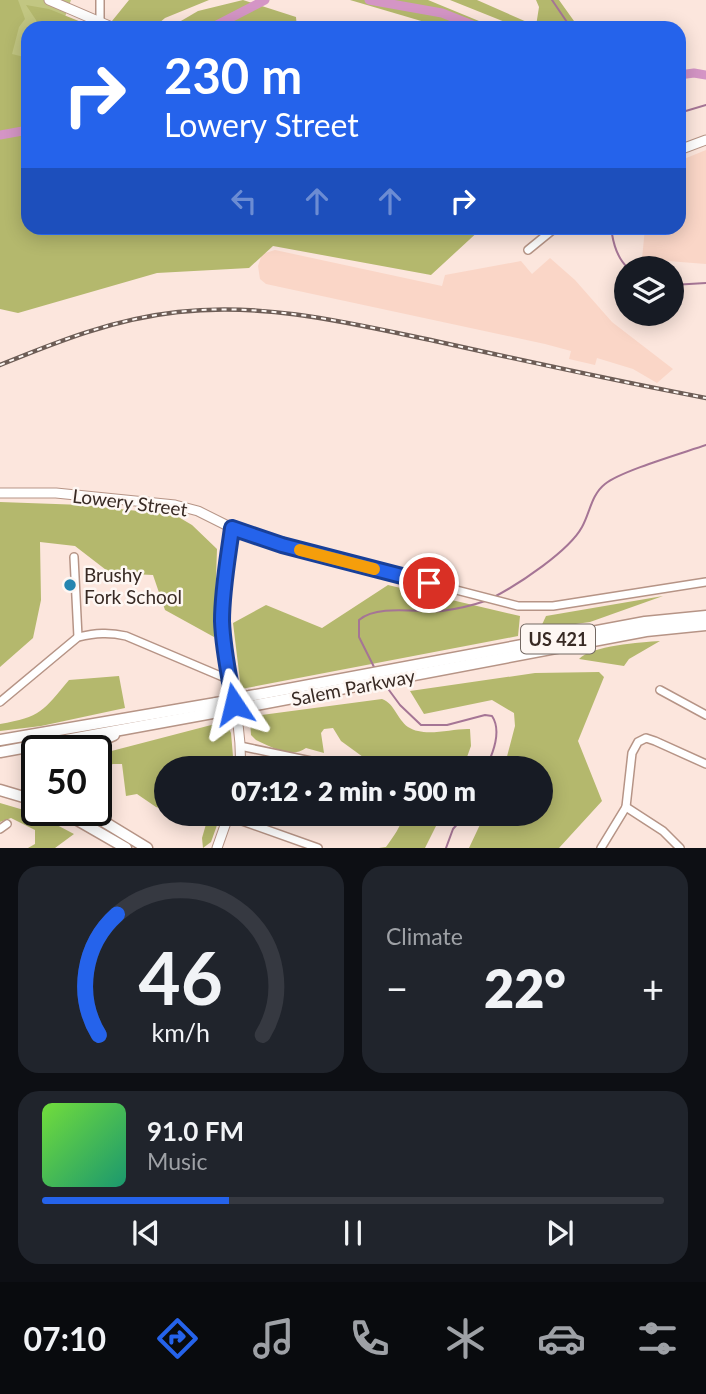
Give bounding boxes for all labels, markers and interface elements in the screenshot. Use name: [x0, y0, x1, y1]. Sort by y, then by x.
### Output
text: 230 m: [164, 46, 302, 104]
icon: right: [49, 49, 140, 140]
text: Lowery Street: [164, 105, 359, 144]
icon: left: [225, 182, 263, 220]
icon: ahead: [298, 182, 336, 220]
icon: ahead: [371, 182, 409, 220]
icon: right: [444, 182, 482, 220]
map controls: [614, 256, 684, 326]
button: layers: [614, 256, 684, 326]
street label: Lowery Street: [71, 484, 189, 520]
pin: [399, 553, 459, 613]
place label: Brushy Fork School: [84, 563, 182, 608]
icon: arrive: [410, 564, 448, 602]
marker: Brushy Fork School: [62, 577, 78, 593]
road number: US 421: [521, 624, 595, 654]
street label: Salem Parkway: [289, 664, 417, 710]
position arrow: [197, 667, 271, 741]
speed limit sign: 50: [21, 735, 112, 826]
text: 07:12 · 2 min · 500 m: [231, 775, 476, 807]
text: Climate: [386, 922, 463, 950]
text: 46: [139, 934, 223, 1022]
text: 22°: [484, 957, 566, 1019]
text: −: [386, 965, 408, 1011]
text: +: [642, 965, 664, 1011]
text: km/h: [152, 1017, 210, 1047]
text: 91.0 FM: [147, 1115, 244, 1147]
text: Music: [147, 1147, 207, 1175]
icon: previous: [127, 1214, 165, 1252]
icon: pause: [334, 1214, 372, 1252]
icon: next: [541, 1214, 579, 1252]
icon: directions: [153, 1314, 202, 1363]
icon: music: [249, 1314, 298, 1363]
icon: phone: [345, 1314, 394, 1363]
icon: climate: [441, 1314, 490, 1363]
icon: car: [537, 1314, 586, 1363]
icon: filters: [633, 1314, 682, 1363]
text: 07:10: [24, 1319, 106, 1358]

